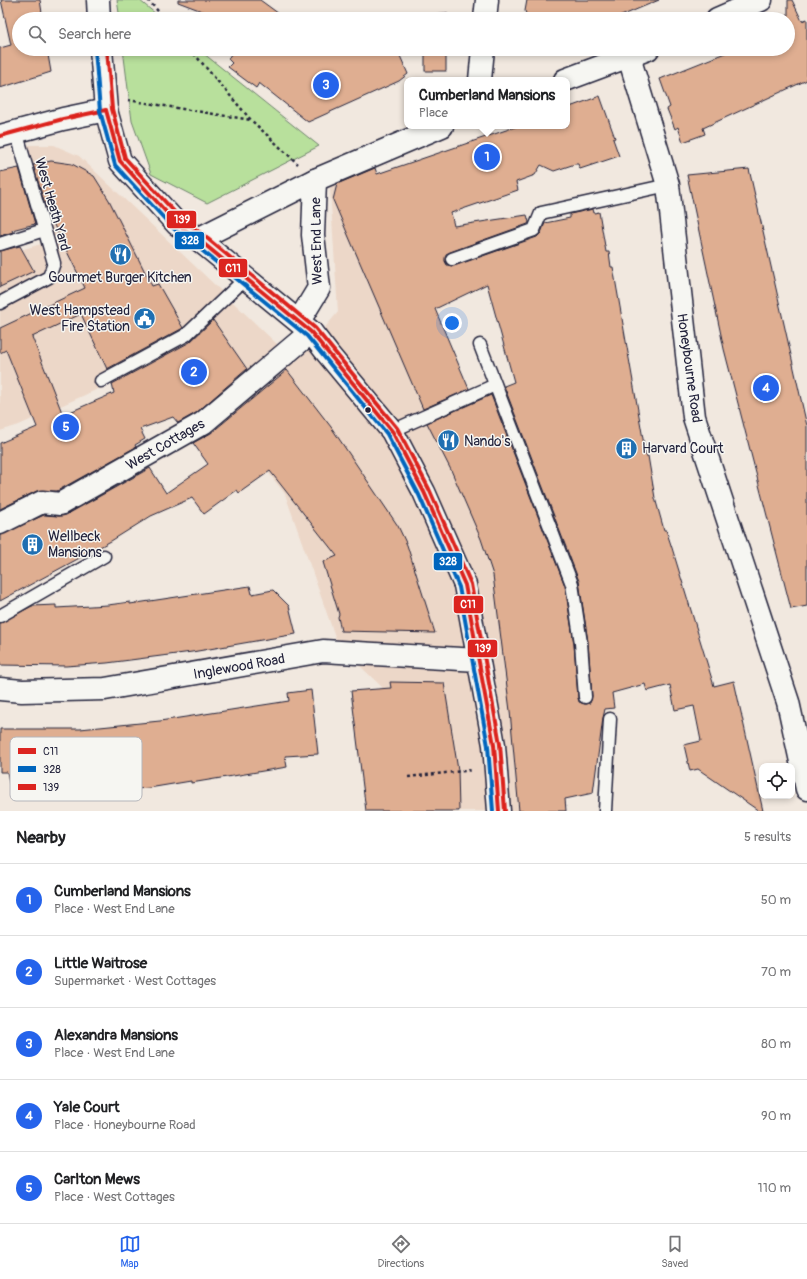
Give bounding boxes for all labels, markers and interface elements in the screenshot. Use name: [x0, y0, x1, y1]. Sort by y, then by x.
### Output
search box: [12, 12, 795, 56]
icon: search: [26, 23, 48, 45]
text: Search here: [58, 25, 131, 44]
pin: 3: [313, 70, 339, 100]
popup: [404, 77, 570, 129]
text: Cumberland Mansions: [419, 86, 555, 105]
text: Place: [419, 105, 448, 121]
pin: 1: [474, 142, 500, 172]
street label: West Heath Yard: [31, 156, 74, 253]
street label: West End Lane: [307, 197, 326, 285]
line badge: 139: [166, 210, 197, 229]
text: 139: [174, 213, 190, 226]
line badge: 328: [174, 231, 205, 250]
text: 328: [181, 234, 199, 247]
restaurant icon: Gourmet Burger Kitchen: [107, 242, 133, 268]
line badge: C11: [218, 258, 248, 278]
text: C11: [225, 262, 241, 275]
place label: Gourmet Burger Kitchen: [48, 269, 192, 286]
place label: West Hampstead Fire Station: [30, 302, 130, 335]
public building icon: West Hampstead Fire Station: [132, 305, 158, 331]
street label: Honeybourne Road: [673, 312, 706, 424]
your location: [442, 313, 462, 333]
pin: 2: [181, 357, 207, 387]
pin: 4: [753, 373, 779, 403]
unlabelled marker: [363, 405, 373, 415]
pin: 5: [53, 412, 79, 442]
street label: West Cottages: [123, 415, 208, 474]
restaurant icon: Nando's: [436, 428, 462, 454]
place label: Nando's: [464, 433, 511, 450]
building icon: Harvard Court: [614, 435, 640, 461]
place label: Harvard Court: [642, 440, 724, 457]
place label: Wellbeck Mansions: [48, 528, 103, 561]
building icon: Wellbeck Mansions: [19, 531, 45, 557]
line badge: 328: [433, 552, 463, 571]
text: 328: [439, 555, 457, 568]
line badge: C11: [453, 595, 484, 614]
text: C11: [460, 598, 476, 611]
line badge: 139: [467, 639, 498, 658]
text: 139: [475, 642, 491, 655]
street label: Inglewood Road: [192, 650, 286, 683]
legend: [10, 737, 142, 801]
text: C11: [43, 745, 58, 758]
text: 328: [43, 763, 61, 776]
map controls: [759, 763, 795, 799]
button: locate: [759, 763, 795, 799]
text: 139: [43, 781, 59, 794]
text: Nearby: [16, 827, 65, 848]
text: 5 results: [744, 829, 791, 845]
text: Cumberland Mansions: [54, 882, 191, 901]
text: 1: [26, 892, 32, 908]
text: 50 m: [761, 892, 791, 908]
text: Place · West End Lane: [54, 901, 175, 917]
text: Little Waitrose: [54, 954, 147, 973]
text: 2: [25, 964, 33, 980]
text: 70 m: [761, 964, 791, 980]
text: Supermarket · West Cottages: [54, 973, 216, 989]
text: Alexandra Mansions: [54, 1026, 178, 1045]
text: 3: [25, 1036, 33, 1052]
text: 80 m: [761, 1036, 791, 1052]
text: Place · West End Lane: [54, 1045, 175, 1061]
text: Yale Court: [54, 1098, 120, 1117]
text: 4: [25, 1108, 33, 1124]
text: 90 m: [761, 1108, 791, 1124]
text: Place · Honeybourne Road: [54, 1117, 196, 1133]
text: Carlton Mews: [54, 1170, 140, 1189]
text: 5: [25, 1180, 33, 1196]
text: 110 m: [758, 1180, 791, 1196]
text: Place · West Cottages: [54, 1189, 175, 1205]
tab: Map: [119, 1233, 141, 1270]
tab: Directions: [378, 1233, 424, 1270]
tab: Saved: [661, 1233, 688, 1270]

